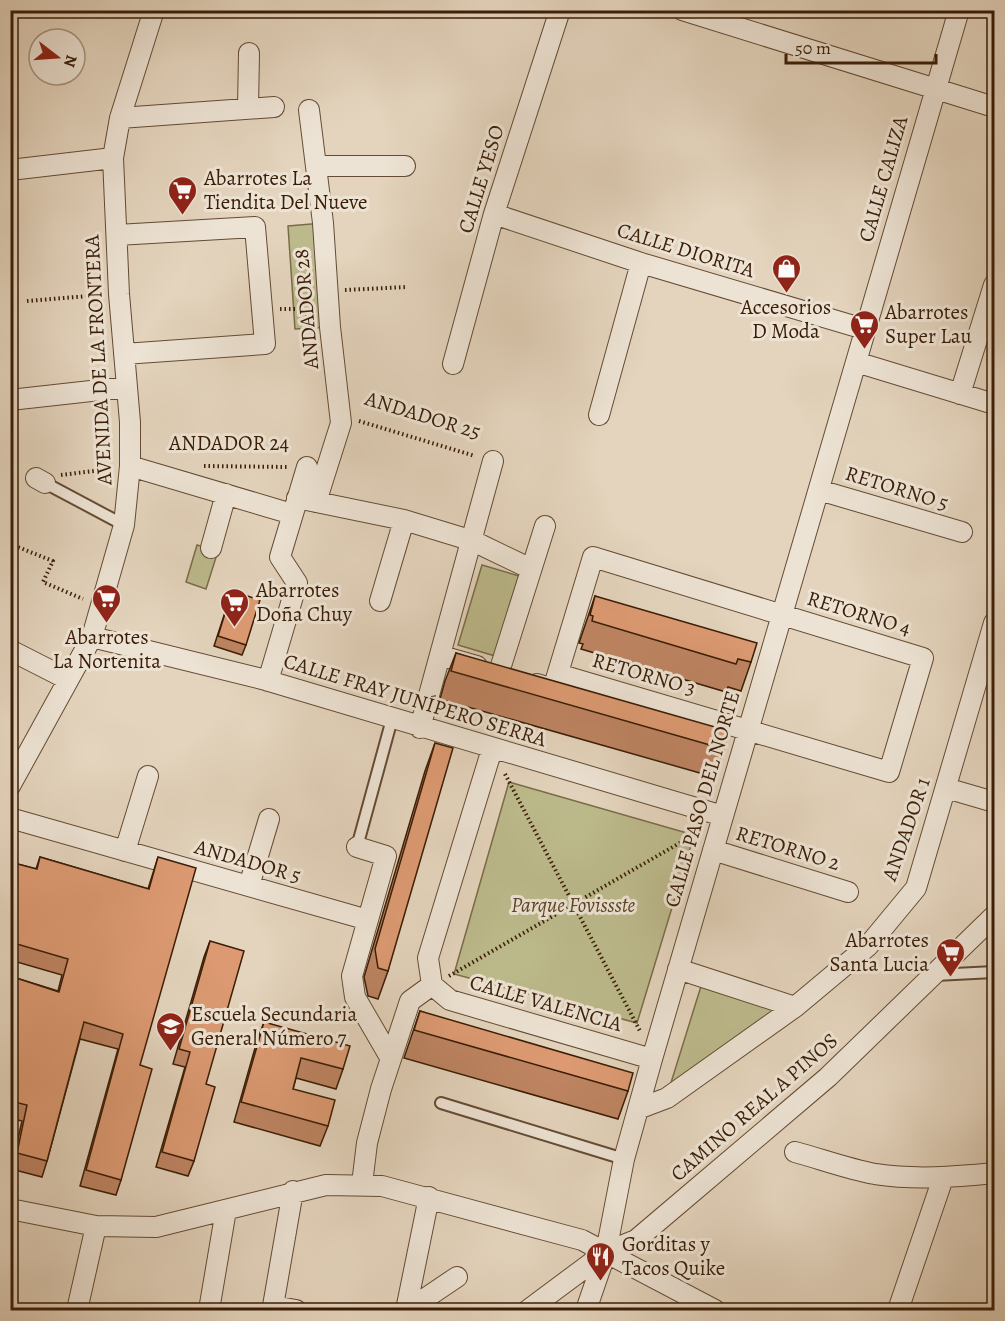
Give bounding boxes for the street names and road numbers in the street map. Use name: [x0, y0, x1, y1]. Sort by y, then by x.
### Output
street label: CALLE CALIZA: [852, 112, 915, 245]
street label: CALLE YESO: [451, 121, 511, 237]
street label: CALLE DIORITA: [614, 216, 759, 284]
street label: AVENIDA DE LA FRONTERA: [77, 233, 119, 487]
street label: ANDADOR 28: [287, 248, 325, 371]
street label: ANDADOR 25: [361, 384, 484, 446]
street label: ANDADOR 24: [168, 429, 289, 457]
street label: RETORNO 5: [842, 459, 952, 517]
street label: RETORNO 4: [804, 584, 914, 642]
street label: RETORNO 3: [589, 646, 699, 702]
street label: CALLE FRAY JUNÍPERO SERRA: [280, 647, 551, 754]
street label: CALLE PASO DEL NORTE: [658, 688, 746, 910]
street label: ANDADOR 1: [875, 774, 937, 885]
street label: RETORNO 2: [732, 819, 844, 877]
street label: ANDADOR 5: [191, 832, 304, 890]
street label: CALLE VALENCIA: [467, 968, 626, 1038]
street label: CAMINO REAL A PINOS: [664, 1026, 844, 1188]

